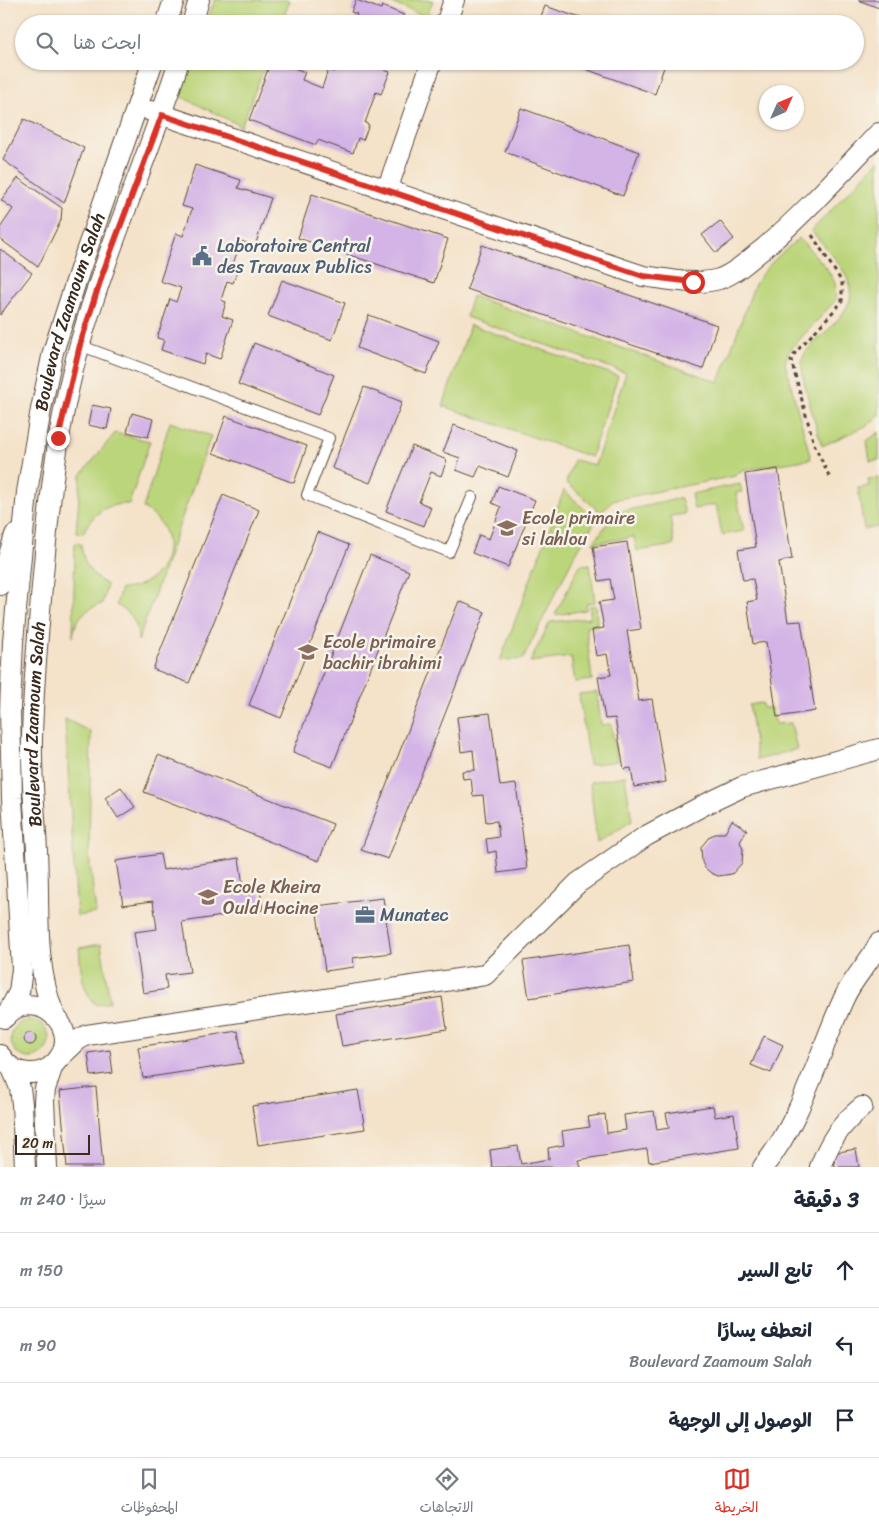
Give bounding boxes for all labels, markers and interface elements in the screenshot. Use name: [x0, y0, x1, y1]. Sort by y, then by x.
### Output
search box: [15, 15, 864, 70]
text: ابحث هنا: [73, 26, 141, 59]
icon: search: [33, 29, 61, 57]
north arrow: [759, 85, 804, 130]
street label: Boulevard Zaamoum Salah: [25, 208, 115, 414]
place label: Laboratoire Central des Travaux Publics: [217, 230, 372, 283]
public building icon: Laboratoire Central des Travaux Publics: [191, 245, 213, 267]
route start: [682, 271, 705, 294]
route end: [47, 427, 70, 450]
place label: Ecole primaire si lahlou: [521, 502, 635, 555]
school or university icon: Ecole primaire si lahlou: [496, 517, 518, 539]
street label: Boulevard Zaamoum Salah: [16, 620, 55, 828]
place label: Ecole primaire bachir ibrahimi: [323, 626, 443, 679]
school or university icon: Ecole primaire bachir ibrahimi: [297, 641, 319, 663]
place label: Ecole Kheira Ould Hocine: [223, 871, 322, 924]
school or university icon: Ecole Kheira Ould Hocine: [197, 886, 219, 908]
place label: Munatec: [380, 899, 449, 931]
office icon: Munatec: [354, 904, 376, 926]
text: 20 m: [22, 1131, 53, 1156]
scale bar: [15, 1132, 90, 1155]
text: 3 دقيقة: [794, 1181, 859, 1219]
text: سيرًا · 240 m: [20, 1185, 106, 1214]
text: تابع السير: [739, 1254, 812, 1287]
text: 150 m: [20, 1256, 63, 1285]
icon: ahead: [831, 1256, 859, 1284]
text: انعطف يسارًا: [717, 1314, 812, 1347]
text: 90 m: [20, 1331, 56, 1360]
icon: left: [831, 1331, 859, 1359]
text: Boulevard Zaamoum Salah: [629, 1347, 812, 1376]
text: الوصول إلى الوجهة: [669, 1404, 812, 1437]
icon: arrive: [831, 1406, 859, 1434]
tab: المحفوظات: [121, 1465, 178, 1520]
tab: الاتجاهات: [419, 1465, 474, 1520]
tab: الخريطة: [715, 1465, 758, 1520]

